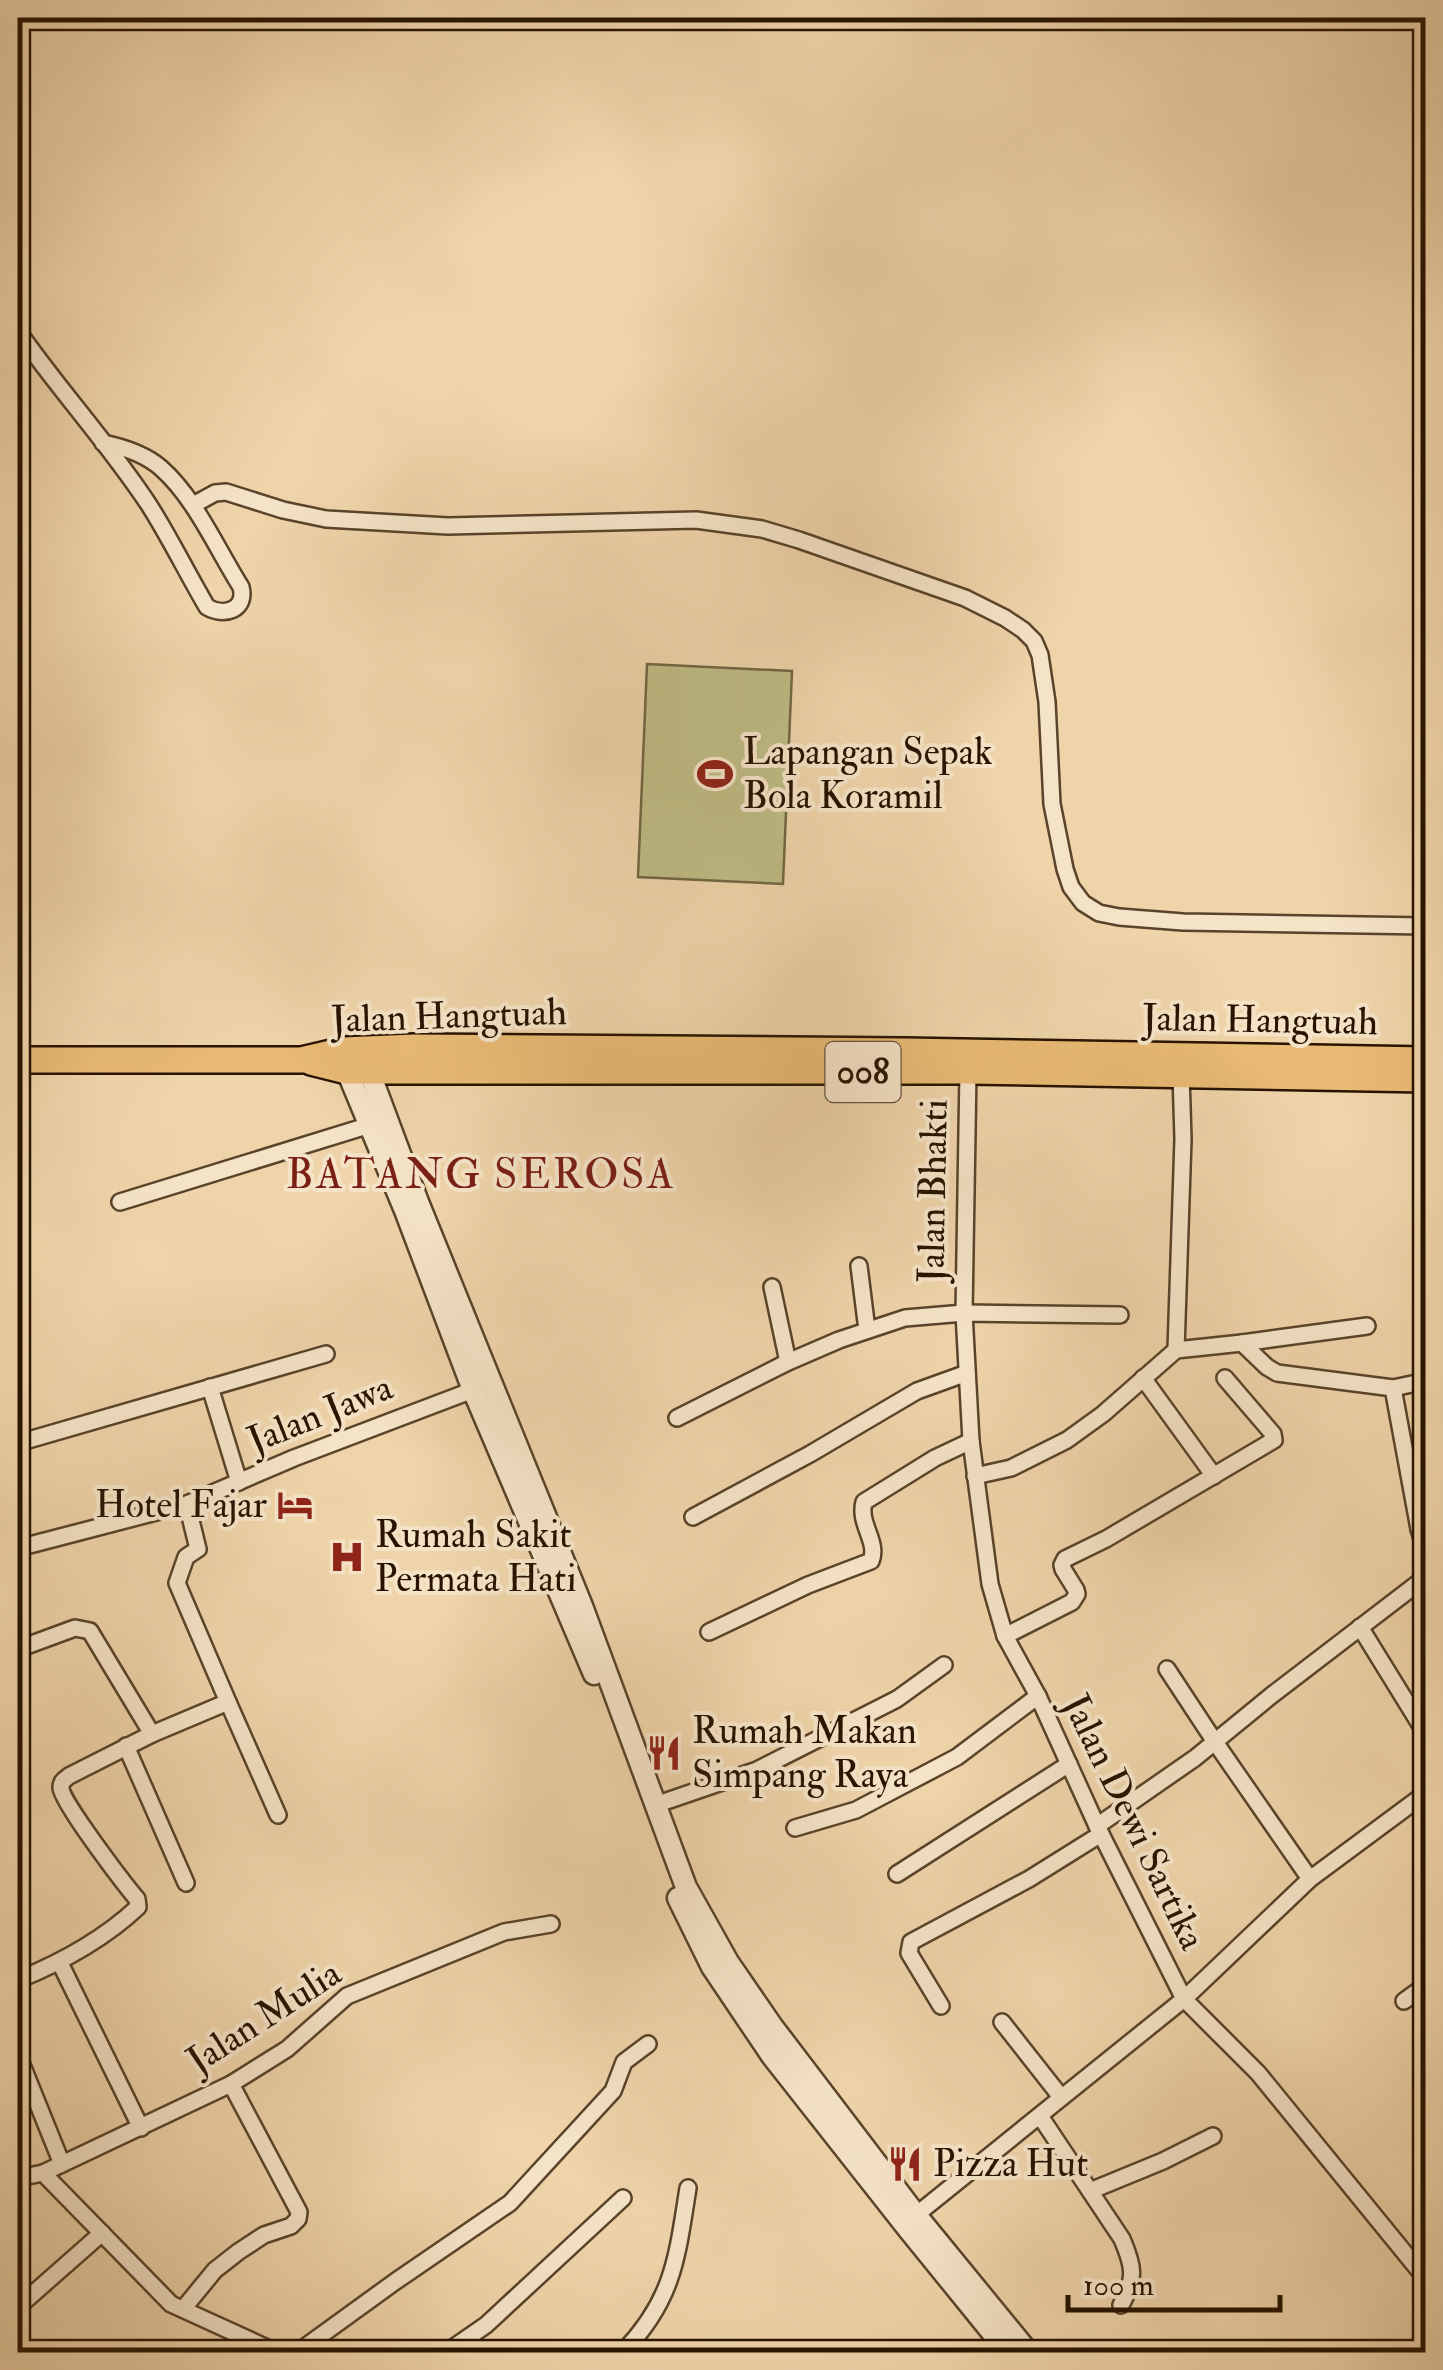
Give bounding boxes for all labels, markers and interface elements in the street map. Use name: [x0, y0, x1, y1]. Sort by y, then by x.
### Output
place label: Lapangan Sepak Bola Koramil: [743, 728, 993, 820]
sports icon: Lapangan Sepak Bola Koramil: [696, 755, 734, 793]
street label: Jalan Hangtuah: [329, 988, 568, 1044]
street label: Jalan Hangtuah: [1141, 994, 1378, 1046]
road number: 008: [826, 1042, 900, 1102]
street label: Jalan Bhakti: [907, 1099, 959, 1284]
district label: BATANG SEROSA: [286, 1149, 676, 1201]
street label: Jalan Jawa: [240, 1363, 400, 1465]
place label: Hotel Fajar: [95, 1481, 267, 1529]
hotel icon: Hotel Fajar: [276, 1486, 314, 1524]
place label: Rumah Sakit Permata Hati: [375, 1511, 577, 1603]
hospital icon: Rumah Sakit Permata Hati: [328, 1538, 366, 1576]
street label: Jalan Dewi Sartika: [1051, 1686, 1217, 1958]
place label: Rumah Makan Simpang Raya: [692, 1707, 917, 1799]
restaurant icon: Rumah Makan Simpang Raya: [645, 1734, 683, 1772]
street label: Jalan Mulia: [177, 1949, 351, 2085]
place label: Pizza Hut: [933, 2140, 1088, 2188]
restaurant icon: Pizza Hut: [886, 2145, 924, 2183]
scale bar: [1068, 2250, 1280, 2312]
text: 100 m: [1083, 2267, 1154, 2304]

